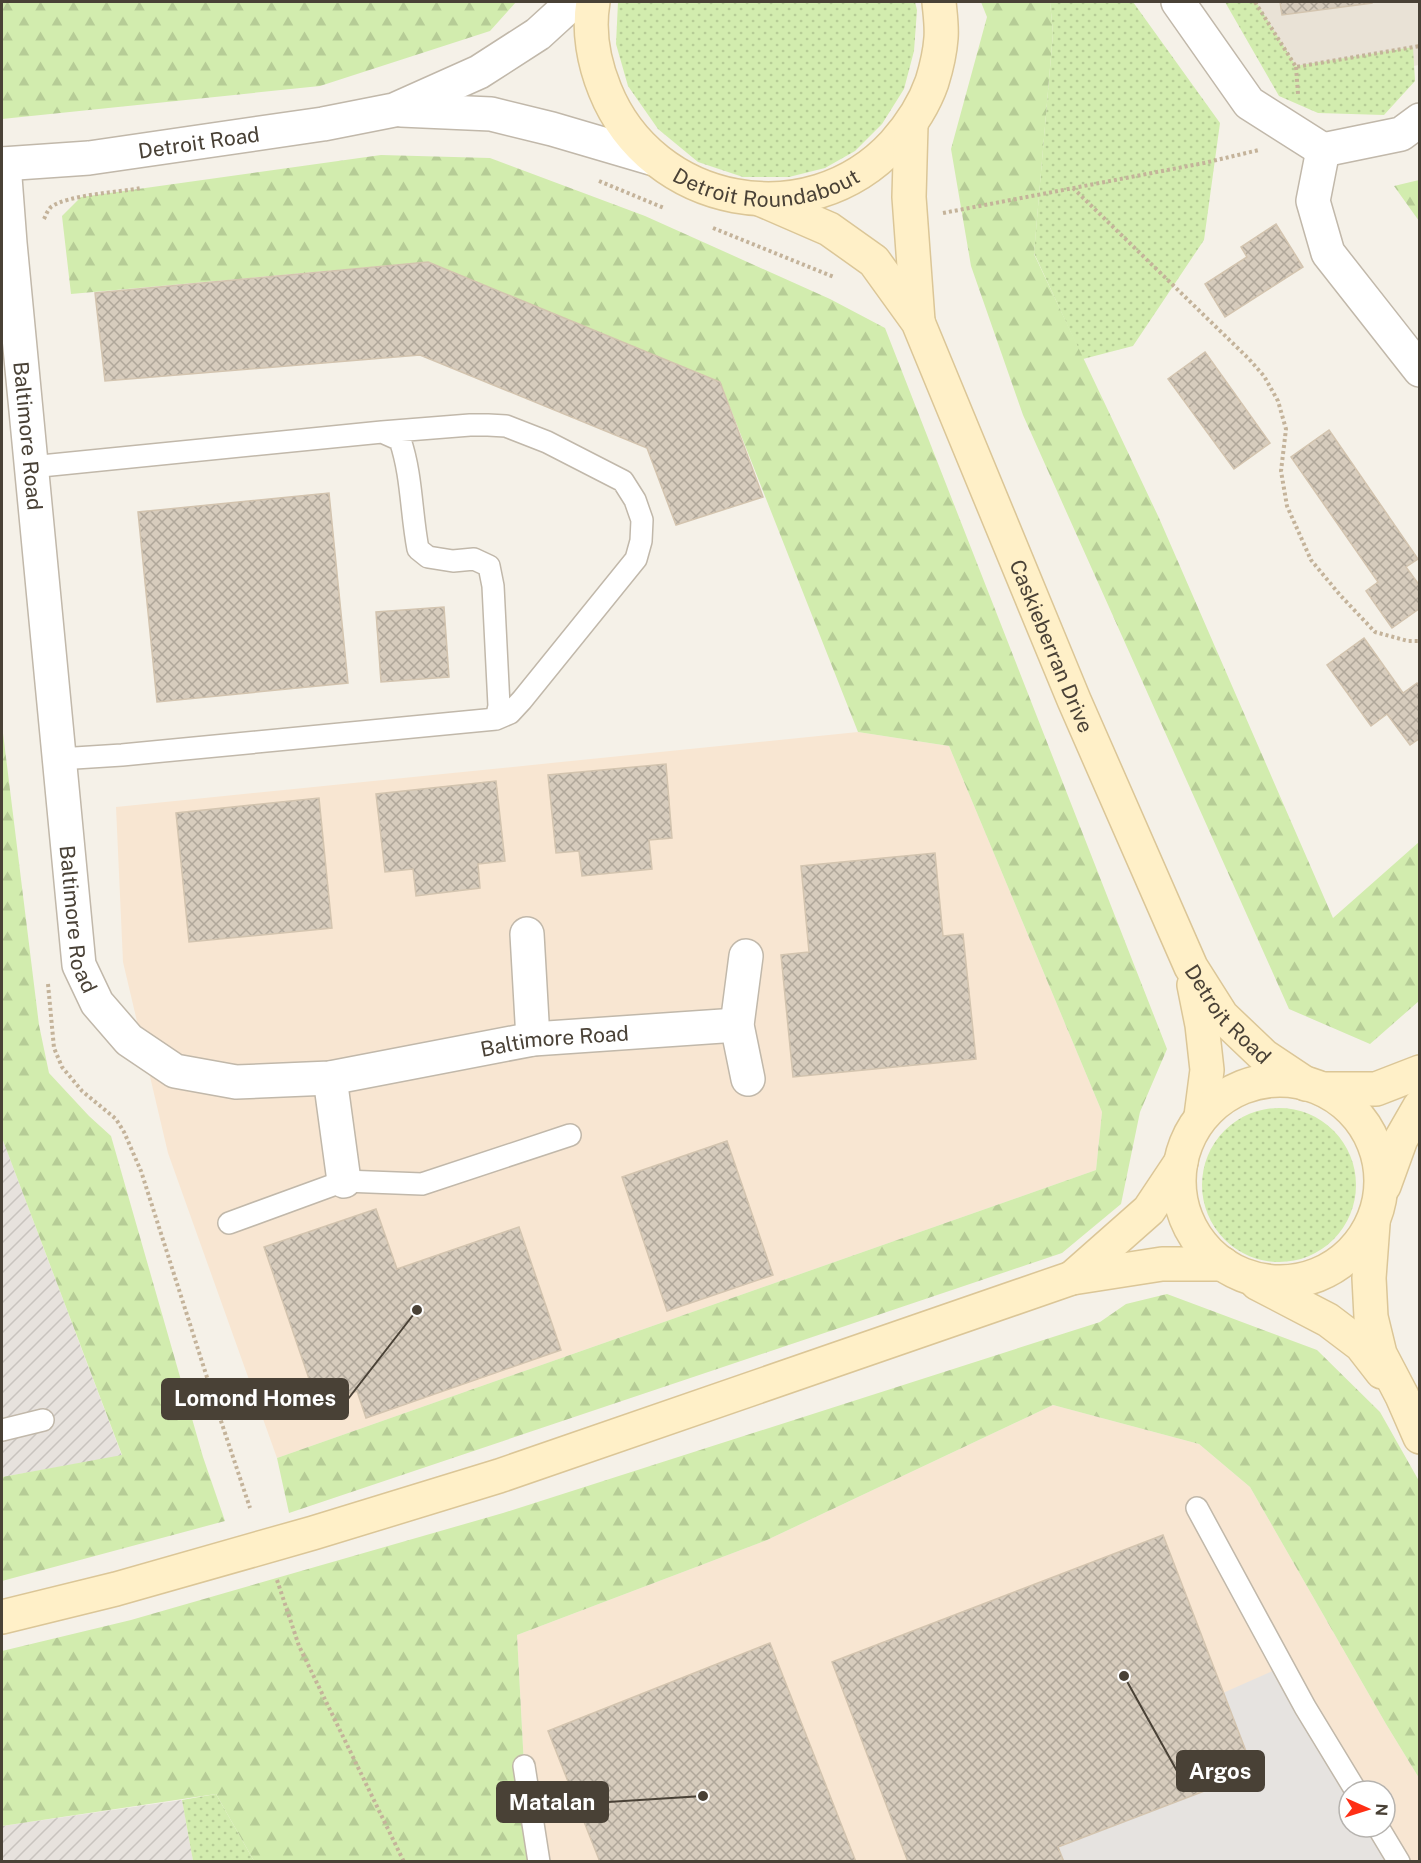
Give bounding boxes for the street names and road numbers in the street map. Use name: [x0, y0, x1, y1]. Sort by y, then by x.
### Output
street label: Detroit Road: [136, 121, 261, 163]
street label: Detroit Roundabout: [670, 155, 862, 181]
street label: Baltimore Road: [9, 360, 48, 512]
street label: Caskieberran Drive: [1005, 556, 1099, 736]
street label: Baltimore Road: [55, 844, 103, 997]
street label: Detroit Road: [1180, 959, 1276, 1069]
street label: Baltimore Road: [478, 1020, 630, 1061]

